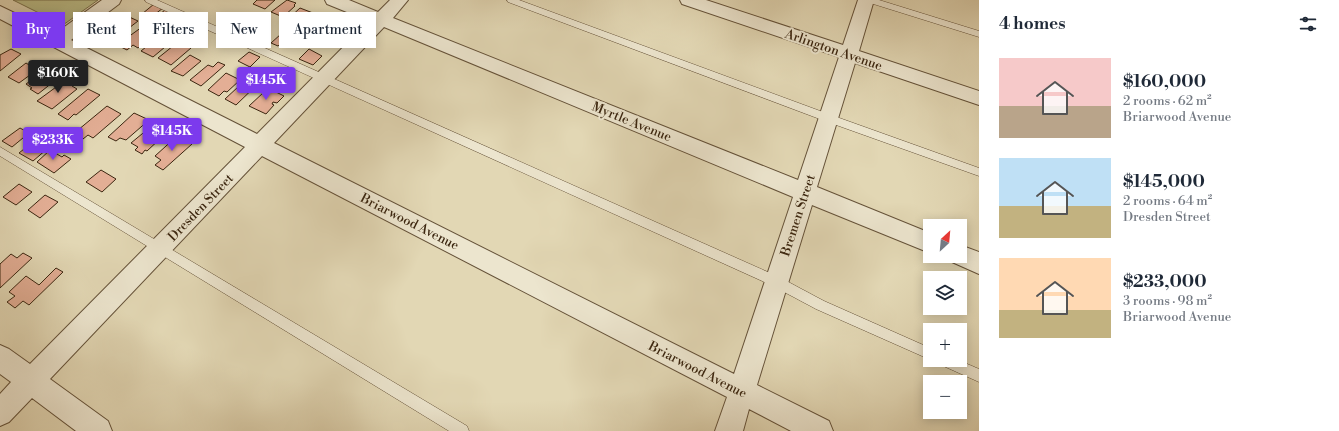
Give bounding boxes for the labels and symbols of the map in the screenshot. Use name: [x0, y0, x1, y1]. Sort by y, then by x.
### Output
street label: Arlington Avenue: [782, 25, 885, 74]
pin: $160K: [30, 60, 86, 94]
pin: $145K: [238, 67, 294, 101]
street label: Myrtle Avenue: [589, 99, 674, 145]
pin: $145K: [144, 118, 200, 152]
pin: $233K: [25, 127, 81, 161]
street label: Dresden Street: [165, 170, 237, 245]
street label: Bremen Street: [777, 172, 819, 259]
street label: Briarwood Avenue: [357, 190, 462, 254]
north arrow: [923, 219, 967, 263]
street label: Briarwood Avenue: [645, 338, 750, 402]

